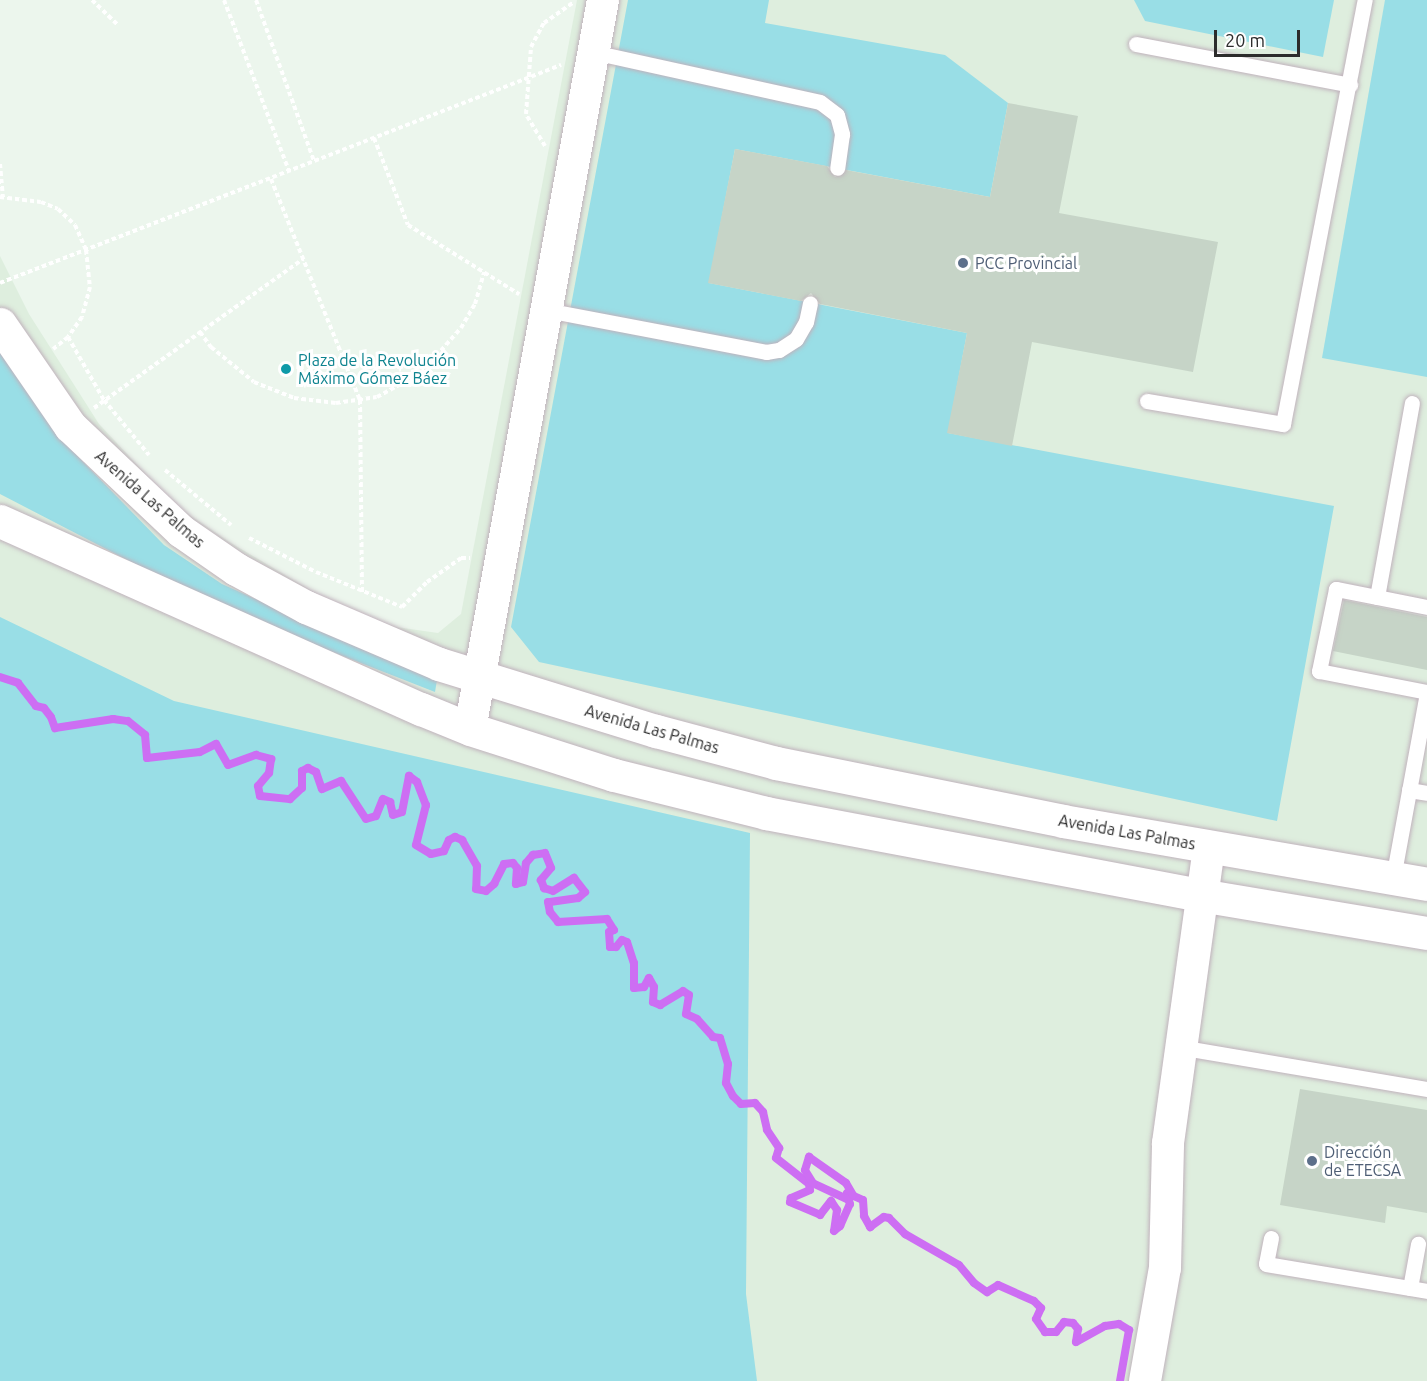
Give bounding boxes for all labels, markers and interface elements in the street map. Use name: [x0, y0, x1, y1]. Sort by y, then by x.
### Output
scale bar: [1217, 18, 1302, 56]
text: 20 m: [1225, 30, 1265, 50]
place label: PCC Provincial: [975, 253, 1077, 273]
marker: PCC Provincial: [956, 256, 970, 270]
place label: Plaza de la Revolución Máximo Gómez Báez: [298, 350, 456, 388]
marker: Plaza de la Revolución Máximo Gómez Báez: [279, 362, 293, 376]
street label: Avenida Las Palmas: [91, 446, 209, 552]
street label: Avenida Las Palmas: [583, 701, 721, 757]
street label: Avenida Las Palmas: [1057, 810, 1197, 854]
place label: Dirección de ETECSA: [1324, 1142, 1401, 1180]
marker: Dirección de ETECSA: [1305, 1154, 1319, 1168]

